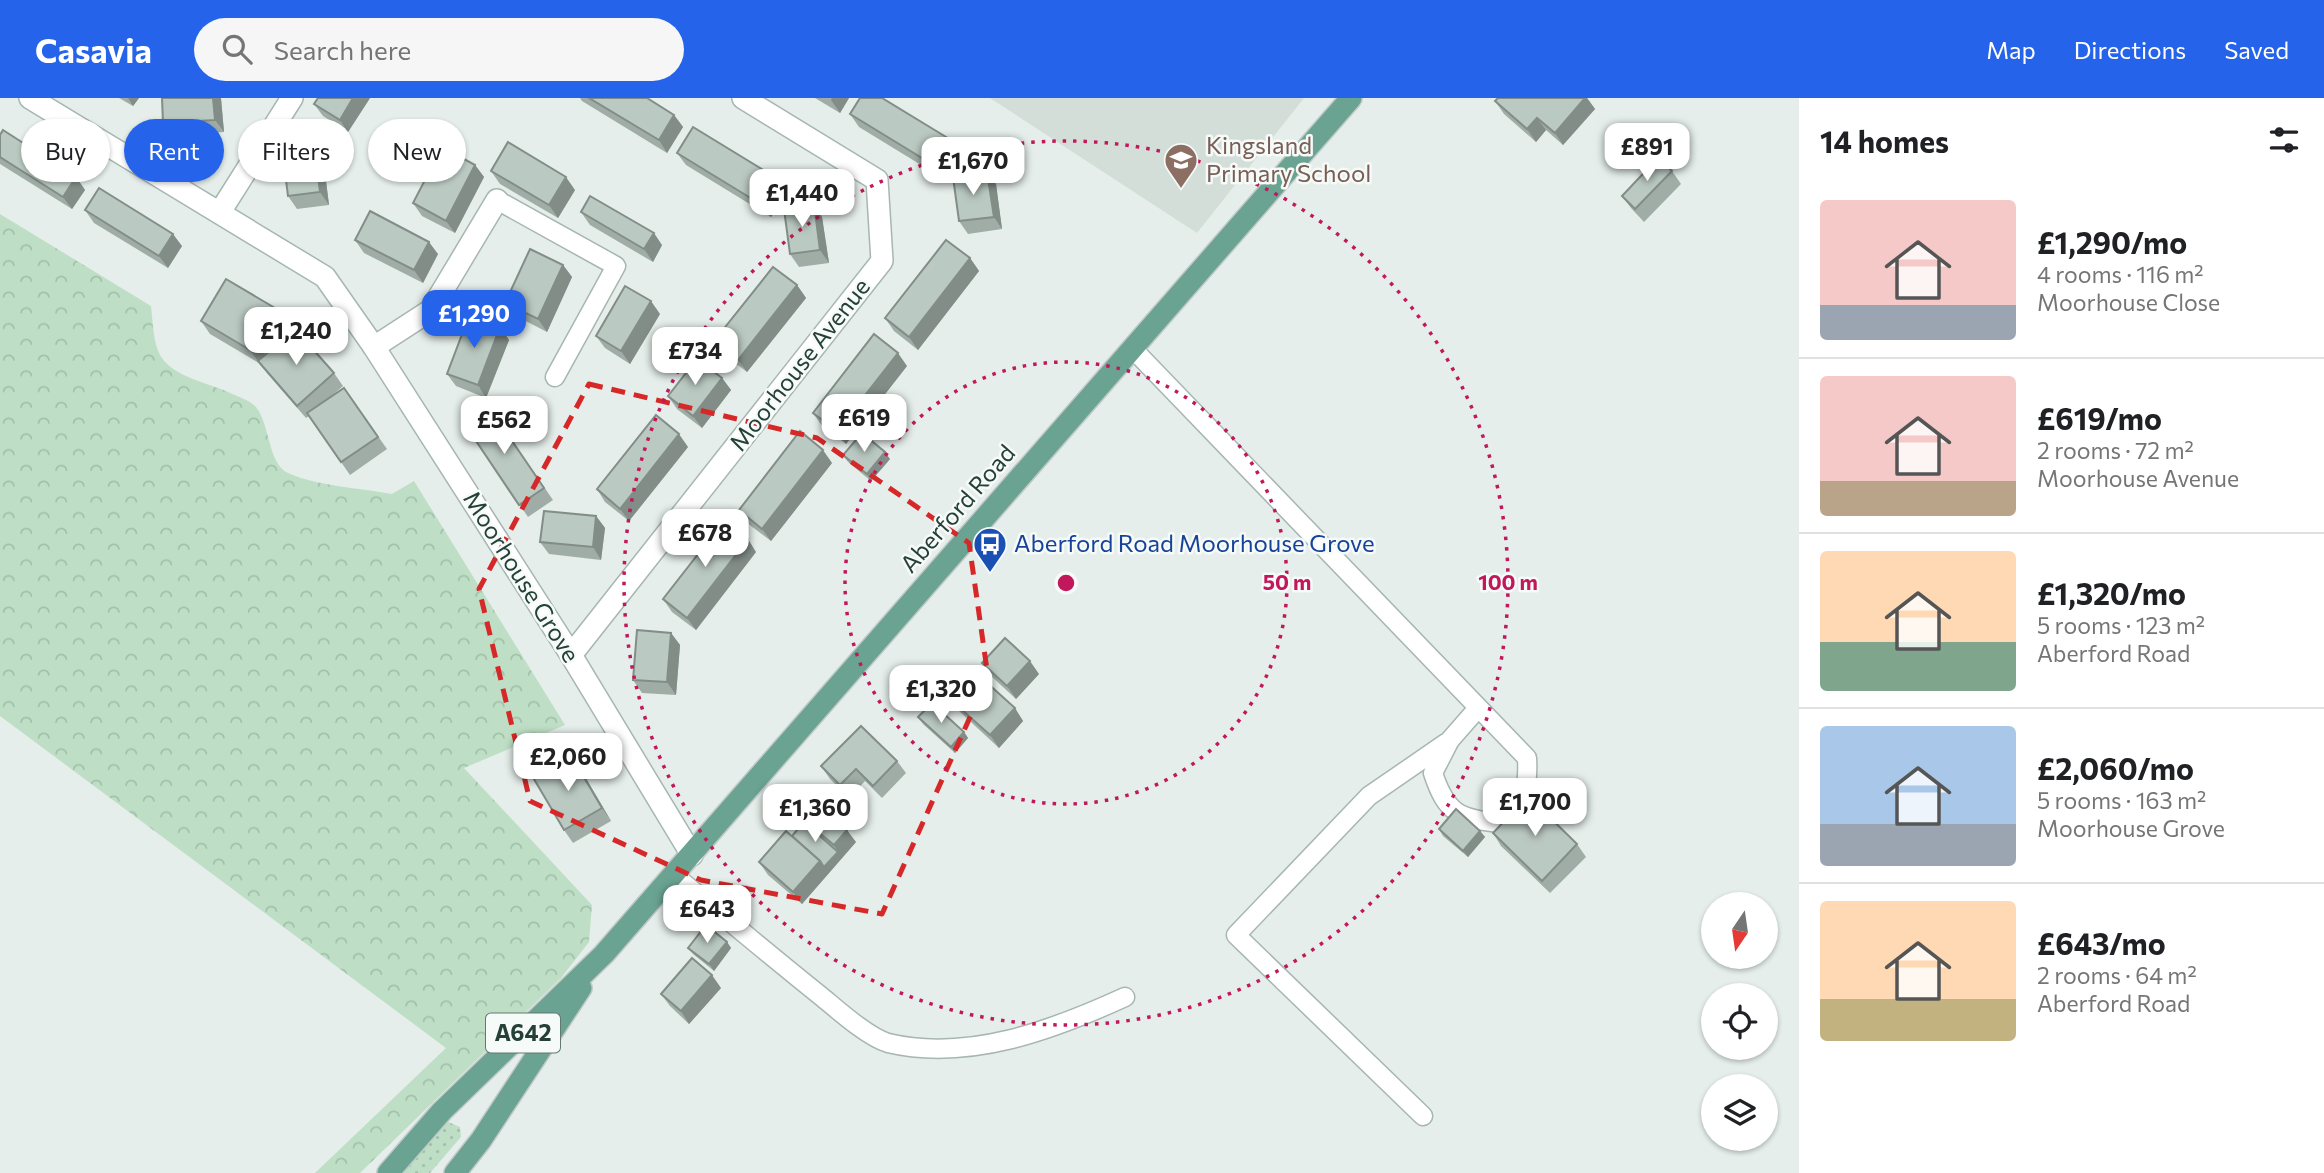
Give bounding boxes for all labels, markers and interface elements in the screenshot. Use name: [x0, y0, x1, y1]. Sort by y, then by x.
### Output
search box: [194, 18, 684, 81]
text: Casavia: [35, 29, 152, 70]
icon: search: [218, 30, 256, 68]
text: Search here: [274, 34, 411, 65]
text: Map: [1986, 35, 2036, 64]
text: Directions: [2074, 35, 2186, 64]
text: Saved: [2224, 35, 2289, 64]
chip: Buy: [21, 119, 110, 182]
chip: Rent: [124, 119, 224, 182]
chip: Filters: [238, 119, 354, 182]
chip: New: [368, 119, 466, 182]
icon: filters: [2265, 121, 2303, 159]
text: 14 homes: [1820, 122, 1949, 159]
pin: £891: [1606, 123, 1688, 183]
place label: Kingsland Primary School: [1206, 130, 1371, 187]
text: £891: [1621, 132, 1673, 160]
pin: £1,670: [916, 138, 1030, 197]
school or university icon: Kingsland Primary School: [1162, 141, 1200, 190]
text: £1,670: [937, 146, 1009, 174]
pin: £1,440: [745, 170, 859, 229]
text: £1,440: [766, 178, 838, 206]
text: £1,290/mo: [2037, 223, 2187, 260]
icon: home: [1876, 228, 1960, 312]
text: 4 rooms · 116 m²: [2037, 260, 2204, 288]
street label: Moorhouse Avenue: [722, 272, 875, 456]
text: Moorhouse Close: [2037, 288, 2220, 316]
pin: £1,290: [417, 290, 531, 350]
text: £1,290: [438, 299, 510, 327]
pin: £1,240: [239, 308, 353, 367]
text: £1,240: [260, 316, 332, 344]
pin: £734: [654, 328, 736, 387]
text: £734: [668, 336, 722, 364]
pin: £619: [823, 394, 905, 454]
pin: £562: [463, 396, 545, 456]
text: £619/mo: [2037, 399, 2162, 436]
text: £619: [838, 403, 890, 431]
icon: home: [1876, 404, 1960, 488]
text: £562: [477, 405, 531, 433]
text: 2 rooms · 72 m²: [2037, 436, 2194, 464]
street label: Aberford Road: [893, 438, 1020, 578]
text: Moorhouse Avenue: [2037, 464, 2239, 492]
street label: Moorhouse Grove: [458, 485, 587, 667]
pin: £678: [664, 510, 746, 569]
text: £678: [678, 518, 732, 546]
bus stop icon: Aberford Road Moorhouse Grove: [971, 525, 1009, 574]
place label: Aberford Road Moorhouse Grove: [1014, 528, 1375, 557]
text: 50 m: [1263, 569, 1311, 594]
text: 100 m: [1478, 569, 1538, 594]
centre of rings: [1054, 571, 1078, 595]
text: £1,320/mo: [2037, 574, 2186, 611]
icon: home: [1876, 579, 1960, 663]
text: 5 rooms · 123 m²: [2037, 611, 2205, 639]
text: Aberford Road: [2037, 639, 2190, 667]
pin: £1,320: [884, 666, 998, 725]
text: £1,320: [905, 674, 977, 702]
pin: £2,060: [511, 734, 625, 793]
text: £2,060: [529, 742, 607, 770]
text: £2,060/mo: [2037, 749, 2194, 786]
icon: home: [1876, 754, 1960, 838]
pin: £1,700: [1478, 778, 1592, 838]
pin: £1,360: [758, 784, 872, 844]
text: 5 rooms · 163 m²: [2037, 786, 2206, 814]
text: £1,700: [1499, 787, 1571, 815]
text: £1,360: [779, 793, 851, 821]
text: Moorhouse Grove: [2037, 814, 2225, 842]
pin: £643: [666, 886, 748, 945]
north arrow: [1701, 892, 1778, 970]
map controls: [1701, 892, 1778, 1151]
text: £643: [679, 894, 735, 922]
text: £643/mo: [2037, 924, 2166, 961]
icon: home: [1876, 929, 1960, 1013]
text: 2 rooms · 64 m²: [2037, 961, 2197, 989]
button: locate: [1701, 983, 1778, 1060]
text: Aberford Road: [2037, 989, 2190, 1017]
road number: A642: [486, 1014, 560, 1052]
button: layers: [1701, 1074, 1778, 1151]

